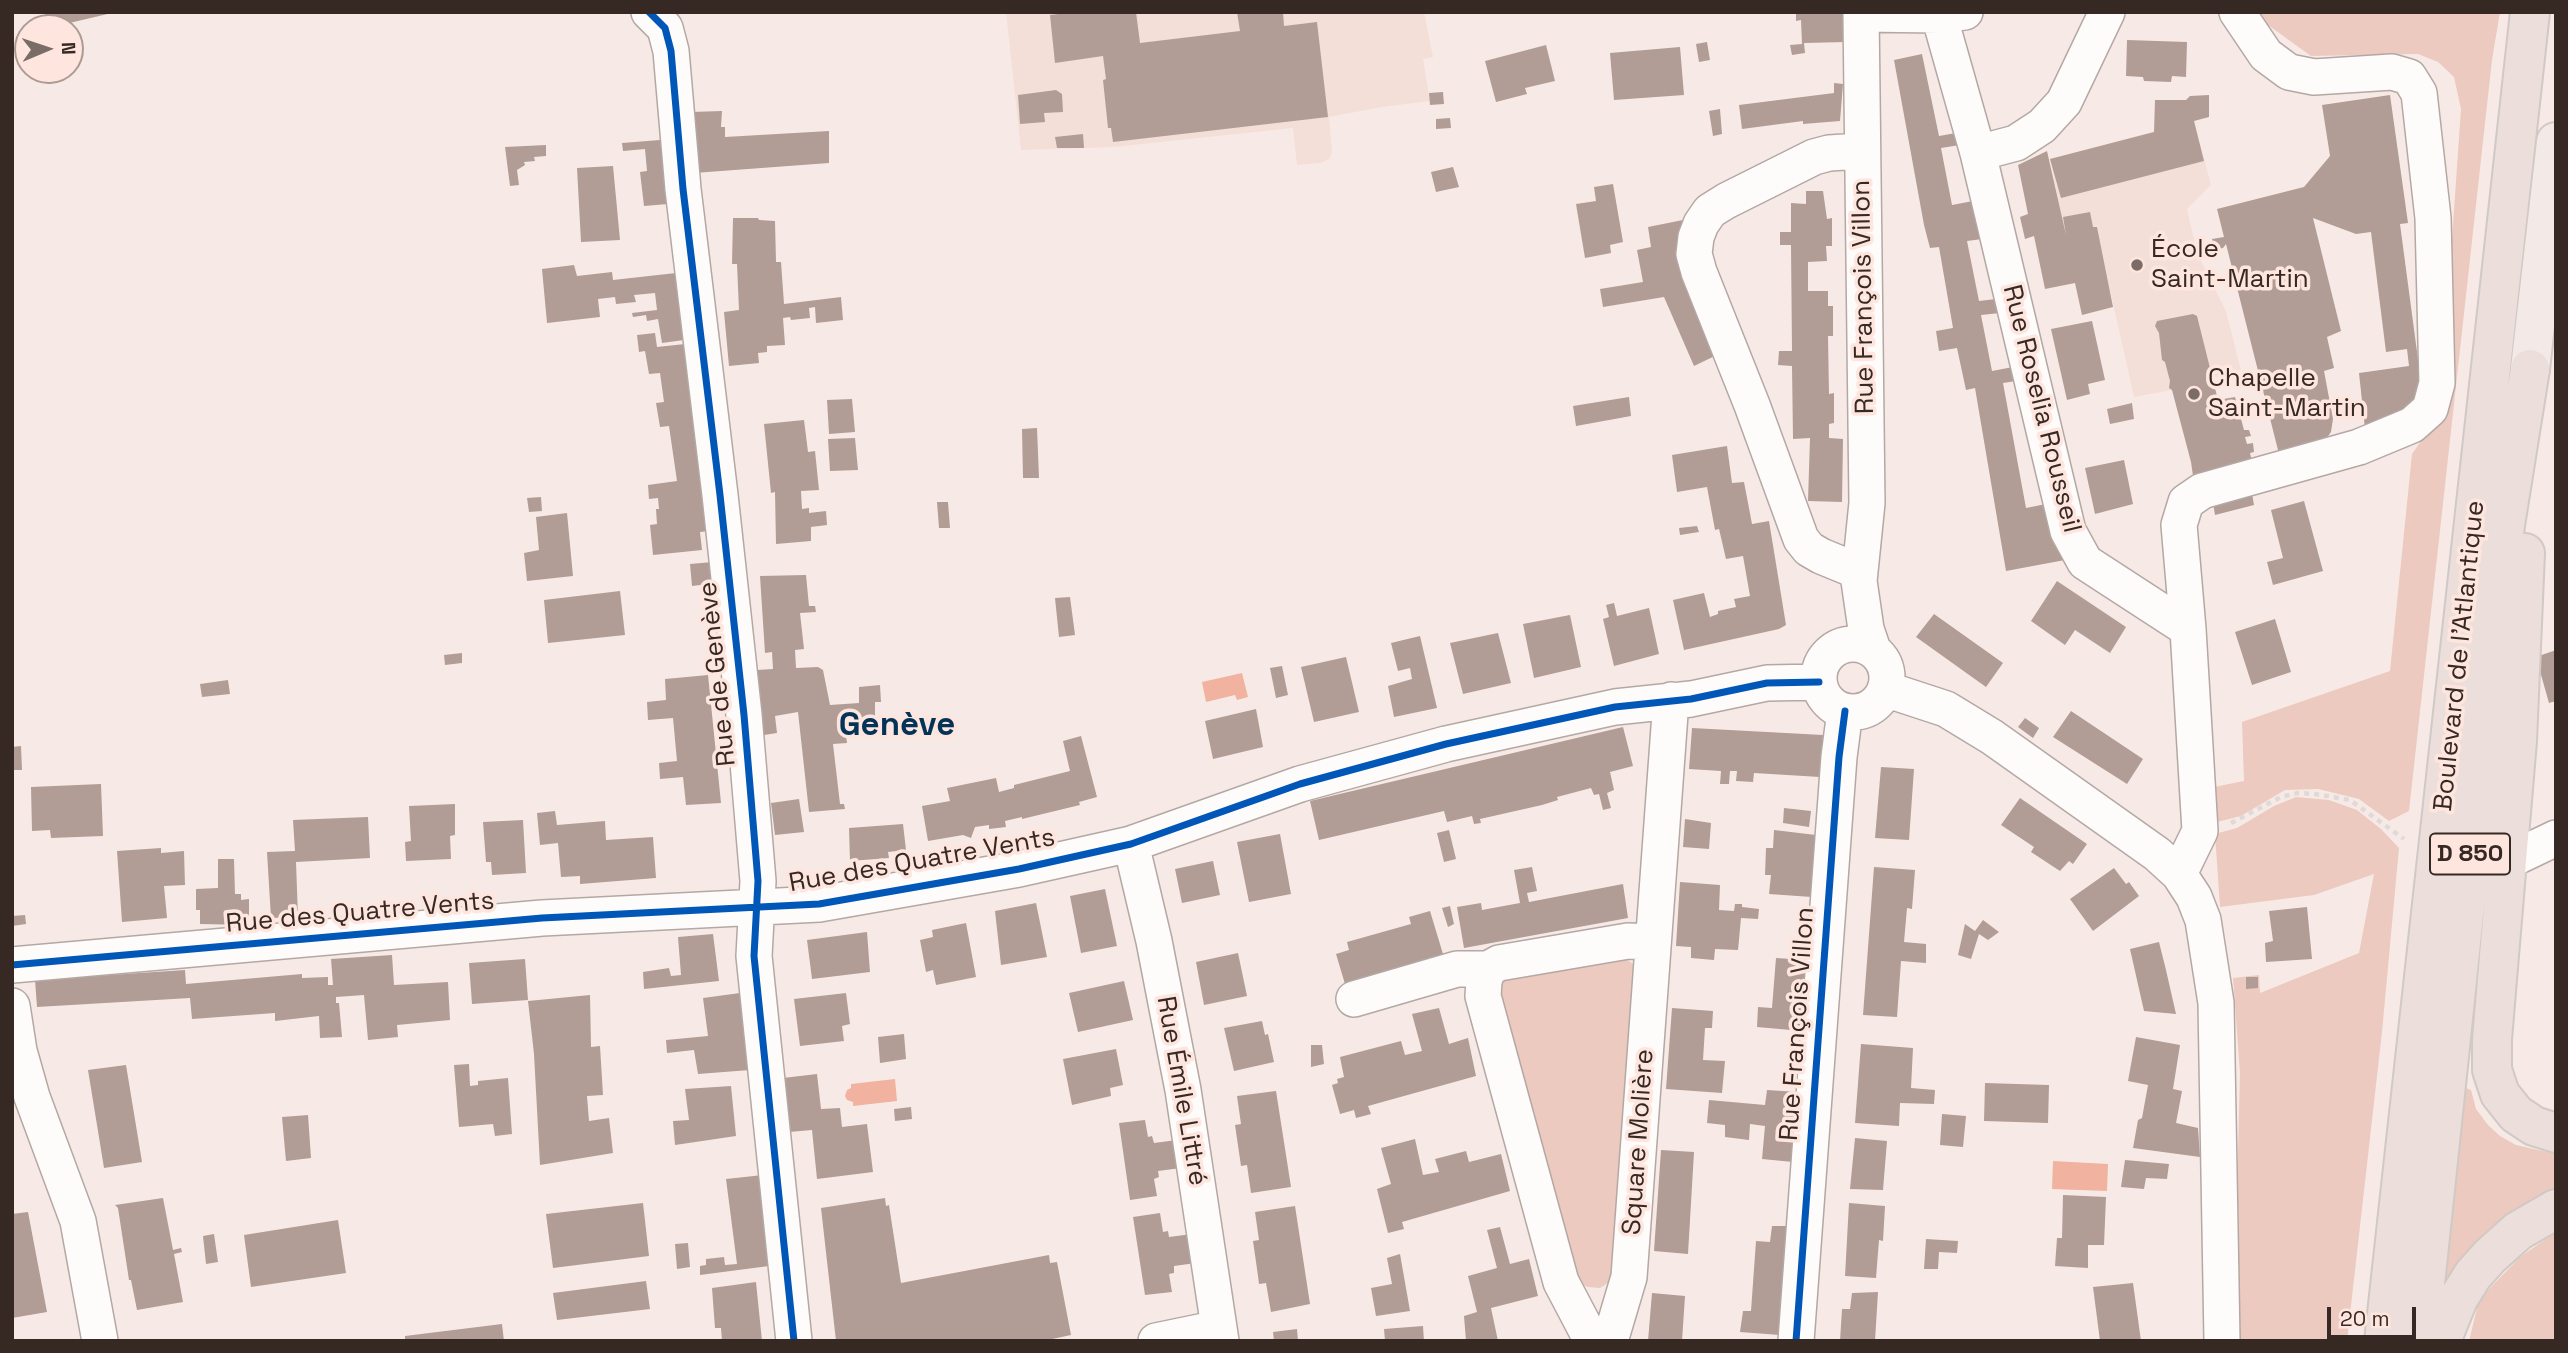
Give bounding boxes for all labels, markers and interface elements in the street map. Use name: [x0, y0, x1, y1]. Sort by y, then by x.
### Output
north arrow: [14, 14, 84, 84]
text: N: [56, 42, 81, 55]
street label: Rue François Villon: [1846, 180, 1882, 414]
place label: École Saint-Martin: [2151, 234, 2309, 296]
marker: École Saint-Martin: [2129, 257, 2145, 273]
street label: Rue Roselia Rousseil: [1995, 282, 2087, 536]
place label: Chapelle Saint-Martin: [2208, 363, 2366, 424]
marker: Chapelle Saint-Martin: [2186, 386, 2202, 402]
street label: Boulevard de l'Atlantique: [2428, 499, 2492, 813]
street label: Rue de Genève: [693, 580, 743, 768]
district label: Genève: [839, 706, 955, 746]
street label: Rue des Quatre Vents: [787, 822, 1057, 900]
road number: D 850: [2430, 834, 2510, 874]
street label: Rue des Quatre Vents: [224, 886, 496, 940]
street label: Rue François Villon: [1774, 906, 1822, 1142]
street label: Rue Émile Littré: [1149, 994, 1213, 1188]
street label: Square Molière: [1617, 1048, 1661, 1236]
scale bar: [2330, 1294, 2419, 1338]
text: 20 m: [2340, 1305, 2390, 1332]

